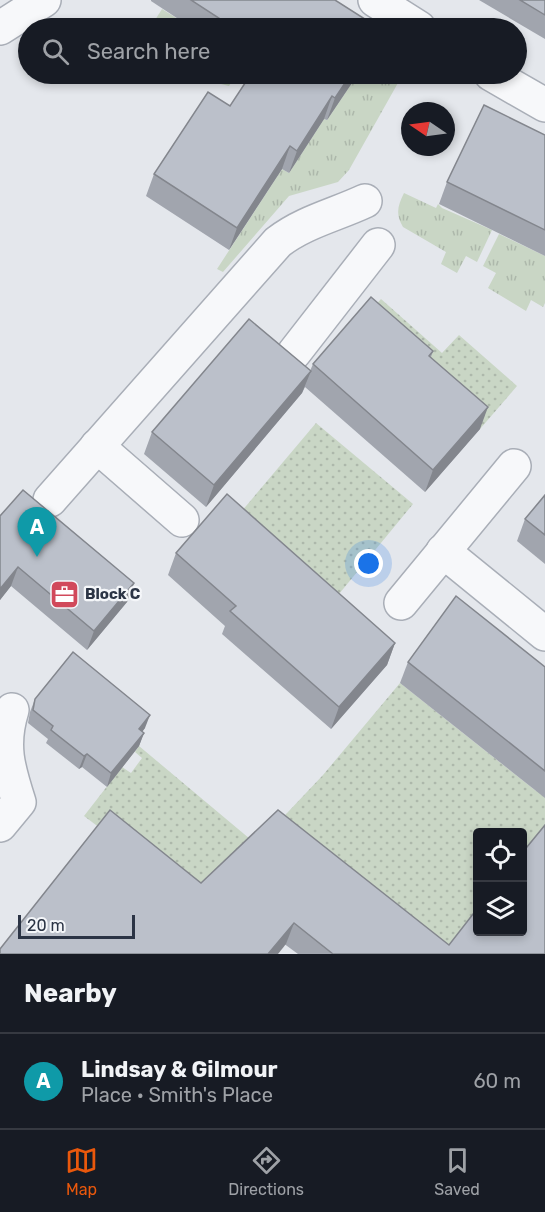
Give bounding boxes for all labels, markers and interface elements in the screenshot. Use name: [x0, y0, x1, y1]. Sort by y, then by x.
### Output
search box: [18, 18, 527, 84]
icon: search: [39, 35, 72, 68]
text: Search here: [87, 38, 210, 65]
north arrow: [401, 102, 455, 156]
pin: A: [18, 508, 57, 557]
your location: [354, 549, 383, 578]
office icon: Block C: [48, 578, 80, 610]
place label: Block C: [85, 585, 141, 603]
map controls: [473, 828, 527, 936]
button: locate: [473, 828, 527, 882]
button: layers: [473, 882, 527, 936]
scale bar: [18, 912, 135, 940]
text: 20 m: [27, 916, 65, 935]
text: Nearby: [24, 978, 117, 1009]
text: Lindsay & Gilmour: [81, 1056, 278, 1083]
text: A: [36, 1069, 51, 1093]
text: 60 m: [474, 1069, 521, 1093]
text: Place · Smith's Place: [81, 1083, 273, 1107]
tab: Map: [65, 1144, 98, 1199]
tab: Directions: [228, 1144, 304, 1199]
tab: Saved: [434, 1144, 480, 1199]

